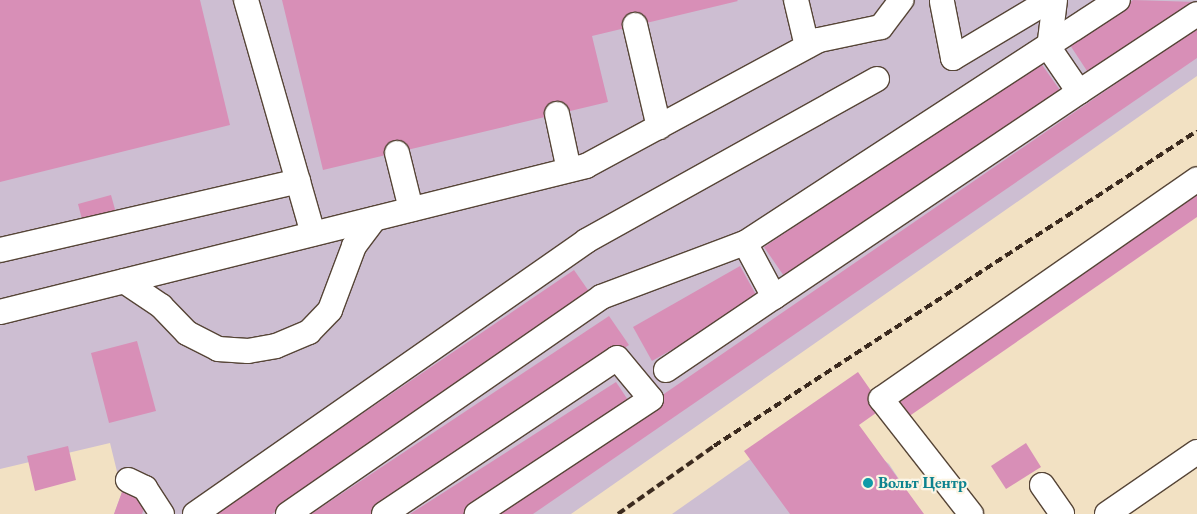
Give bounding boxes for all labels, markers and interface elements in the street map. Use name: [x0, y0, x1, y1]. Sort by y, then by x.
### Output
place label: Вольт Центр: [878, 473, 967, 493]
marker: Вольт Центр: [862, 477, 874, 489]

